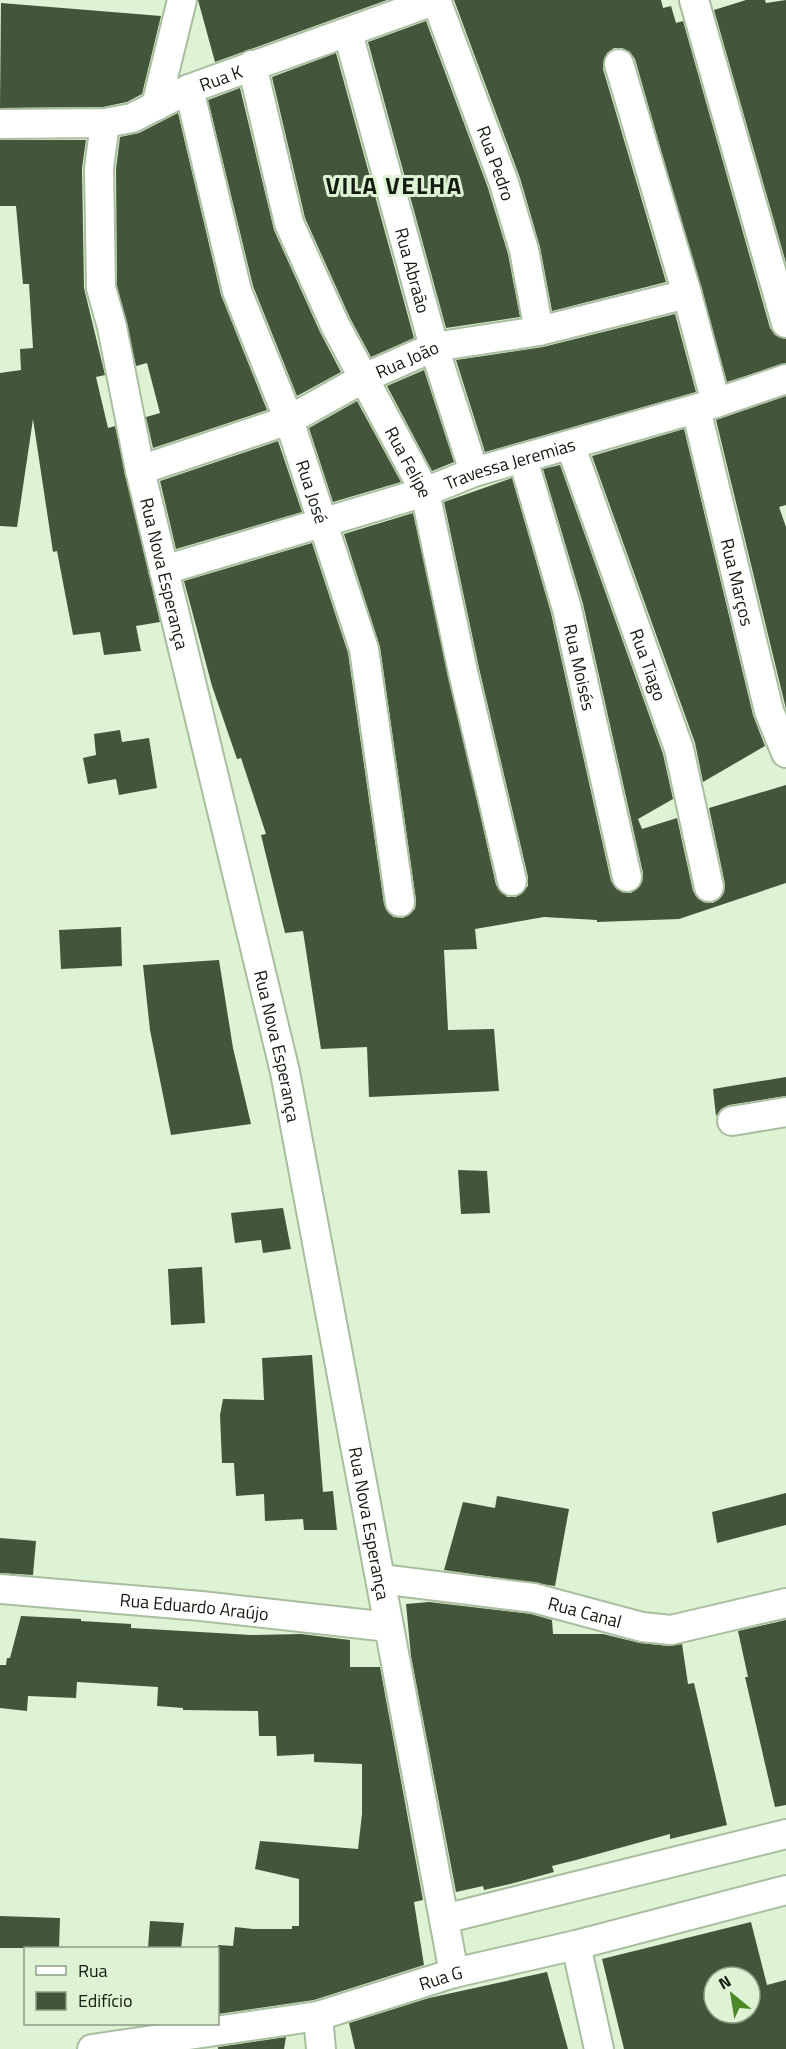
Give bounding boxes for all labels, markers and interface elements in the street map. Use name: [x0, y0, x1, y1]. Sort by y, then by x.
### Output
street label: Rua K: [195, 57, 246, 98]
street label: Rua Pedro: [470, 122, 522, 204]
district label: VILA VELHA: [325, 167, 463, 203]
street label: Rua Abraão: [388, 224, 438, 316]
street label: Rua João: [371, 333, 443, 385]
street label: Rua Felipe: [378, 421, 439, 500]
street label: Travessa Jeremias: [440, 430, 578, 496]
street label: Rua José: [289, 456, 335, 527]
street label: Rua Nova Esperança: [134, 495, 196, 652]
street label: Rua Marços: [714, 535, 761, 629]
street label: Rua Moisés: [557, 621, 603, 713]
street label: Rua Tiago: [623, 625, 674, 704]
street label: Rua Nova Esperança: [247, 967, 308, 1124]
street label: Rua Nova Esperança: [342, 1444, 397, 1602]
street label: Rua Eduardo Araújo: [119, 1586, 270, 1627]
street label: Rua Canal: [545, 1589, 625, 1635]
legend: [24, 1947, 219, 2025]
text: Rua: [78, 1957, 108, 1984]
street label: Rua G: [415, 1958, 465, 1997]
north arrow: [702, 1965, 762, 2025]
text: N: [714, 1969, 735, 1995]
text: Edifício: [78, 1987, 132, 2014]

